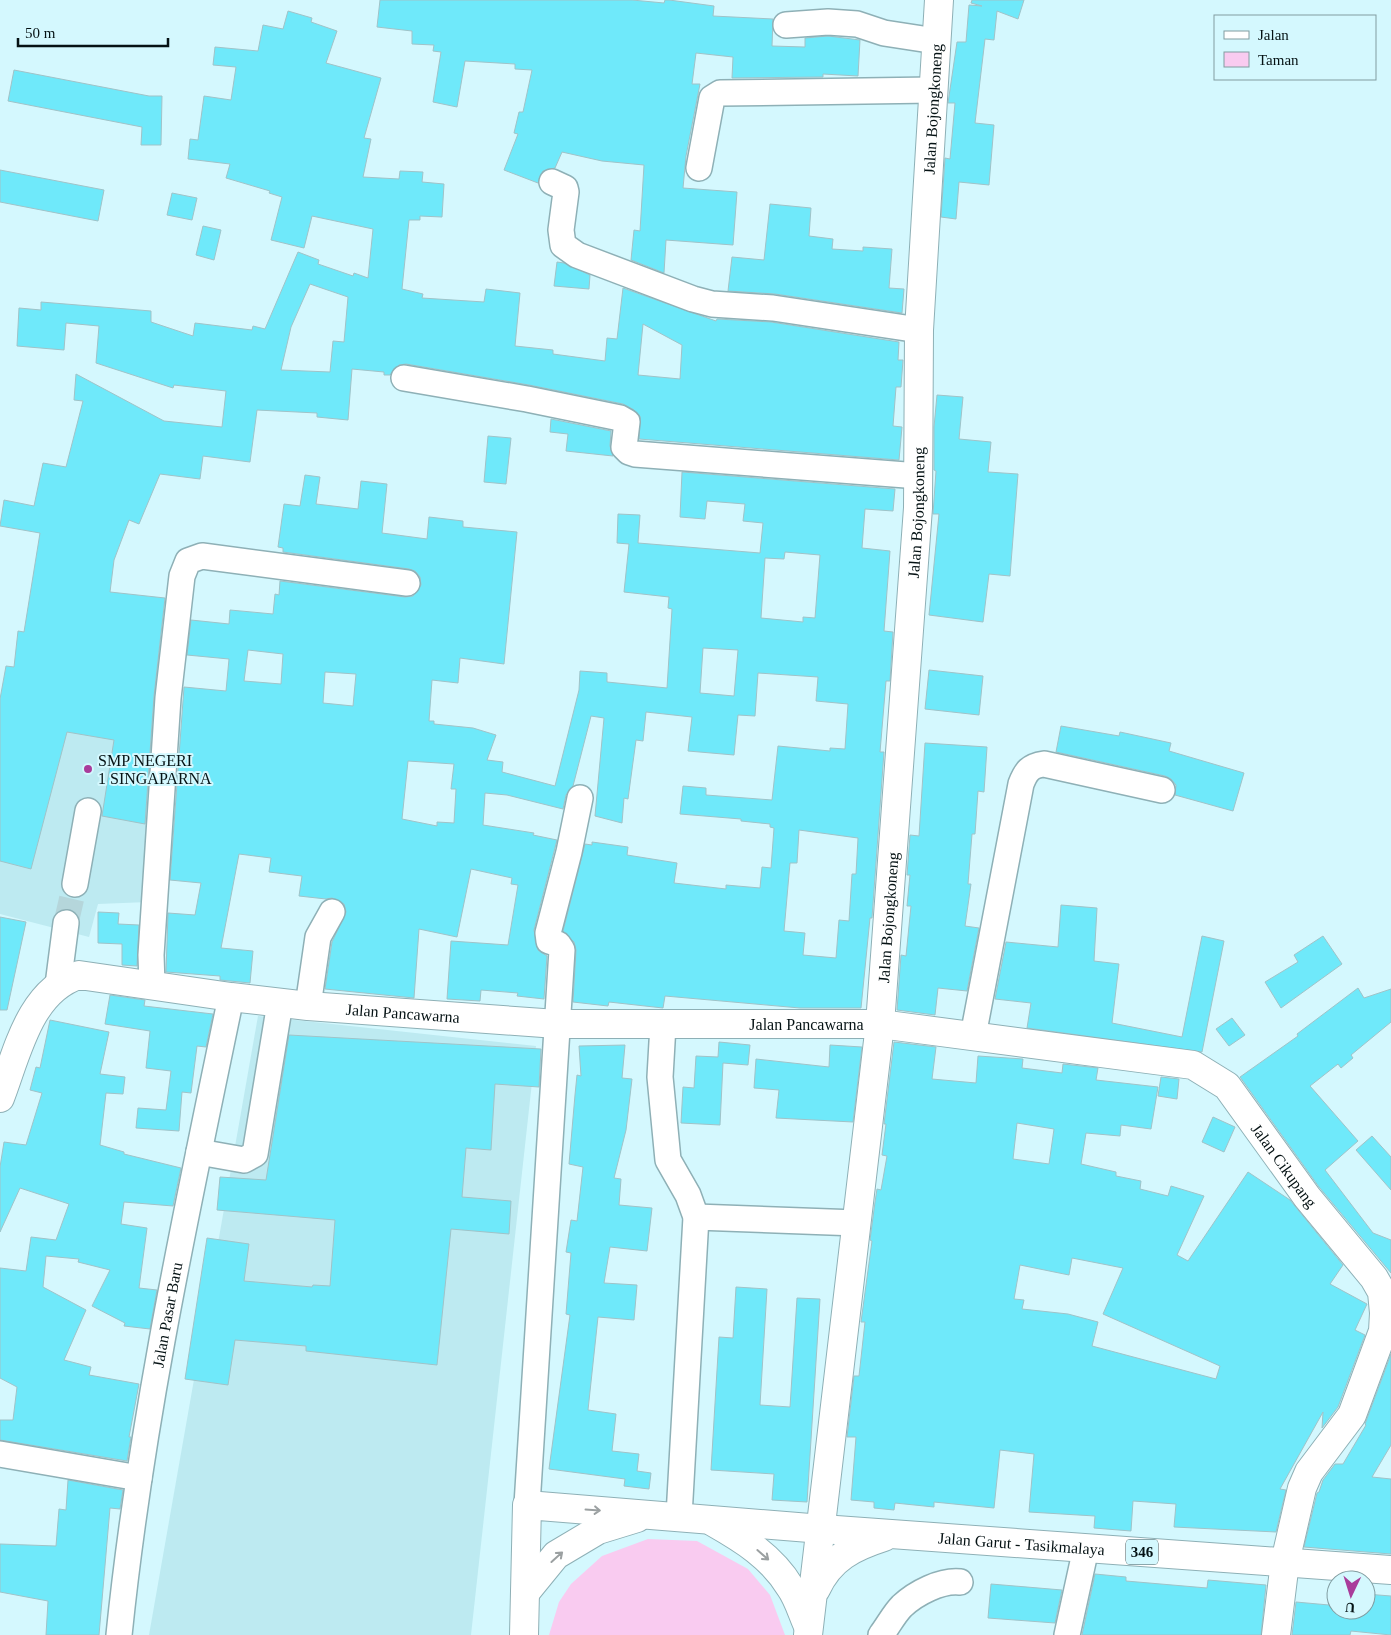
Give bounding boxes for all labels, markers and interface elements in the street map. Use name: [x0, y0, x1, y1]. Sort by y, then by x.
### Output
scale bar: [18, 15, 168, 47]
legend: [1214, 15, 1376, 80]
text: 50 m: [25, 25, 56, 41]
text: Jalan: [1258, 27, 1289, 43]
street label: Jalan Bojongkoneng: [920, 43, 946, 175]
text: Taman: [1258, 52, 1299, 68]
street label: Jalan Bojongkoneng: [905, 447, 928, 579]
place label: SMP NEGERI 1 SINGAPARNA: [98, 752, 212, 787]
marker: SMP NEGERI 1 SINGAPARNA: [82, 763, 94, 775]
street label: Jalan Bojongkoneng: [875, 852, 903, 984]
street label: Jalan Pancawarna: [345, 1001, 460, 1026]
street label: Jalan Pancawarna: [749, 1016, 864, 1033]
street label: Jalan Cikupang: [1248, 1120, 1320, 1212]
street label: Jalan Pasar Baru: [149, 1261, 186, 1369]
one-way arrow: [585, 1505, 601, 1514]
street label: Jalan Garut - Tasikmalaya: [937, 1529, 1105, 1559]
road number: 346: [1126, 1540, 1158, 1564]
one-way arrow: [756, 1550, 769, 1561]
one-way arrow: [551, 1551, 563, 1563]
north arrow: [1326, 1570, 1376, 1620]
text: U: [1345, 1600, 1356, 1615]

